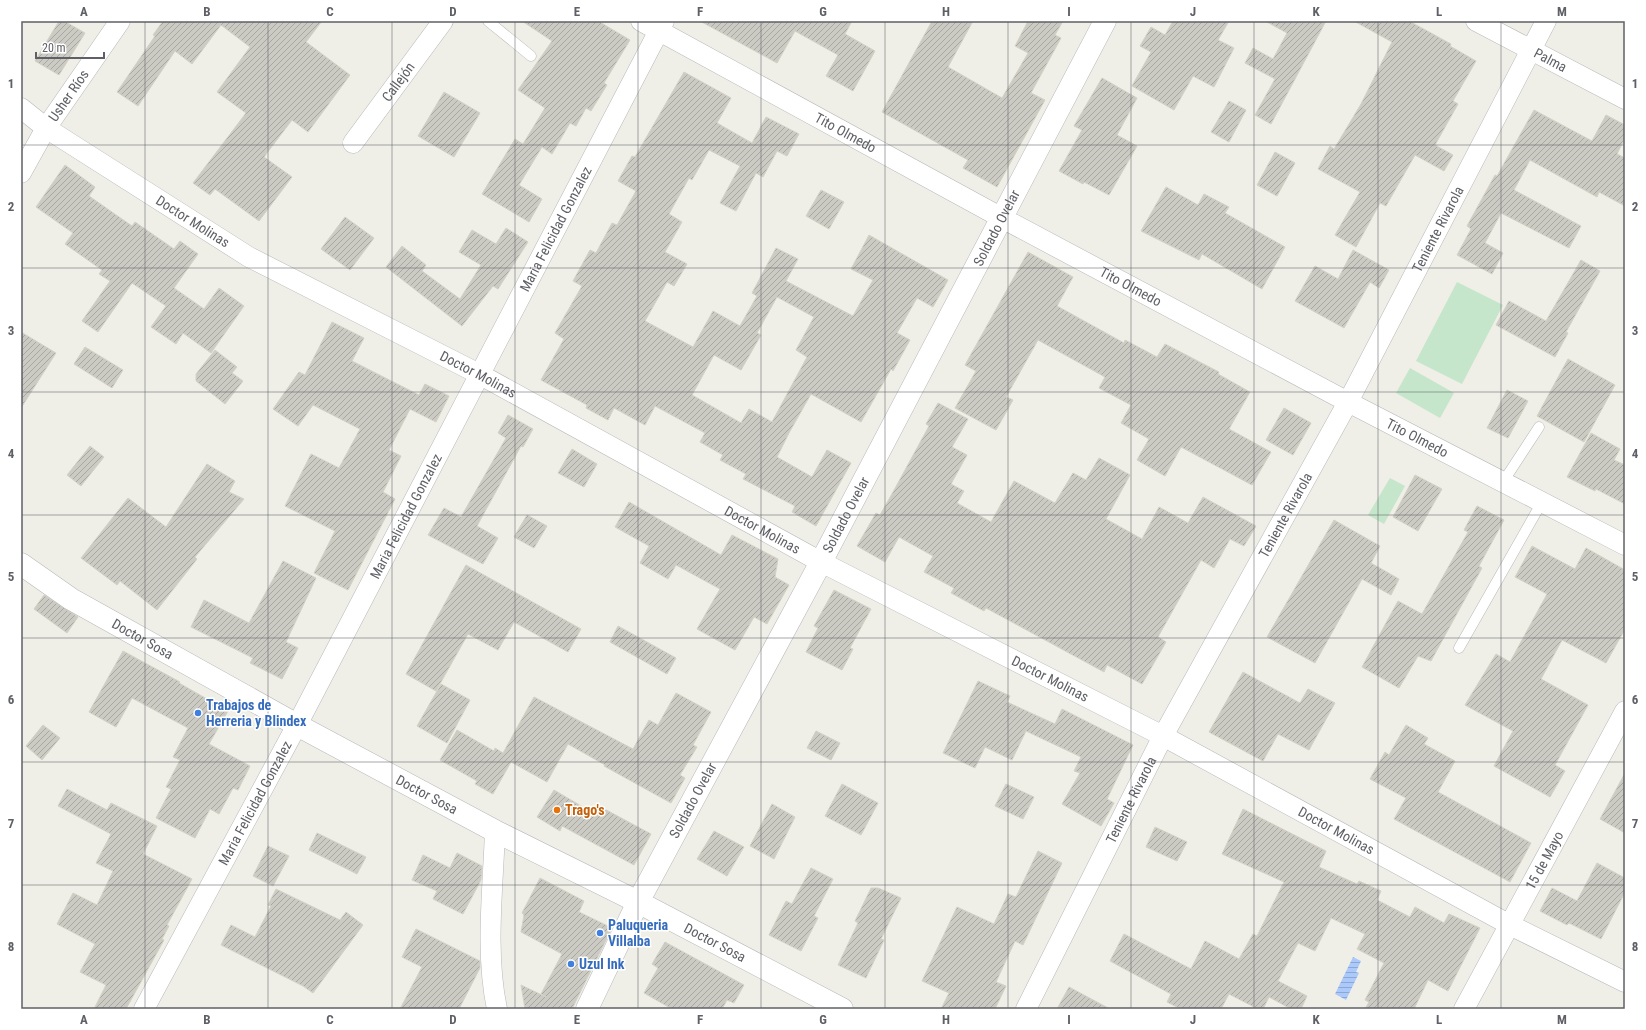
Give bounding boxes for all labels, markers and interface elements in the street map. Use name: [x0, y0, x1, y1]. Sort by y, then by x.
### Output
text: A: [80, 4, 88, 19]
text: B: [203, 4, 211, 19]
text: C: [326, 4, 334, 19]
text: D: [449, 4, 457, 19]
text: E: [574, 4, 581, 19]
text: F: [697, 4, 703, 19]
text: G: [819, 4, 827, 19]
text: H: [942, 4, 950, 19]
text: I: [1067, 4, 1071, 19]
text: J: [1190, 4, 1196, 19]
text: K: [1312, 4, 1320, 19]
text: L: [1436, 4, 1442, 19]
text: M: [1557, 4, 1567, 19]
scale bar: [36, 34, 104, 60]
text: 20 m: [42, 41, 66, 55]
street label: Palma: [1531, 45, 1570, 75]
street label: Callejón: [378, 59, 418, 105]
street label: Usher Ríos: [45, 67, 92, 124]
text: 1: [8, 76, 14, 91]
text: 1: [1632, 76, 1638, 91]
street label: Tito Olmedo: [812, 109, 879, 156]
street label: Maria Felicidad Gonzalez: [516, 164, 595, 294]
street label: Teniente Rivarola: [1409, 183, 1467, 275]
street label: Soldado Ovelar: [970, 187, 1023, 269]
street label: Doctor Molinas: [153, 192, 233, 251]
text: 2: [8, 199, 15, 214]
text: 2: [1632, 199, 1639, 214]
street label: Tito Olmedo: [1097, 264, 1164, 309]
text: 3: [8, 323, 14, 338]
text: 3: [1632, 323, 1638, 338]
street label: Doctor Molinas: [437, 348, 519, 401]
street label: Tito Olmedo: [1384, 415, 1451, 460]
text: 4: [8, 446, 15, 461]
text: 4: [1632, 446, 1639, 461]
street label: Maria Felicidad Gonzalez: [367, 451, 445, 581]
street label: Teniente Rivarola: [1255, 470, 1315, 560]
street label: Soldado Ovelar: [819, 474, 872, 555]
street label: Doctor Molinas: [722, 503, 803, 557]
text: 5: [8, 569, 15, 584]
text: 5: [1632, 569, 1639, 584]
street label: Doctor Sosa: [109, 616, 176, 662]
street label: Doctor Molinas: [1009, 652, 1091, 705]
text: 6: [8, 692, 15, 707]
text: 6: [1632, 692, 1639, 707]
place label: Trabajos de Herreria y Blindex: [206, 697, 307, 729]
marker: Trabajos de Herreria y Blindex: [193, 708, 203, 718]
street label: Maria Felicidad Gonzalez: [215, 738, 295, 868]
street label: Teniente Rivarola: [1103, 754, 1159, 846]
street label: Soldado Ovelar: [666, 760, 720, 841]
street label: Doctor Sosa: [393, 772, 460, 817]
place label: Trago's: [565, 802, 605, 818]
street label: Doctor Molinas: [1296, 803, 1377, 858]
marker: Trago's: [552, 805, 562, 815]
text: 7: [8, 816, 15, 831]
text: 7: [1632, 816, 1639, 831]
street label: 15 de Mayo: [1522, 828, 1567, 892]
place label: Paluqueria Villalba: [608, 917, 669, 949]
street label: Doctor Sosa: [681, 920, 749, 965]
marker: Paluqueria Villalba: [595, 928, 605, 938]
text: 8: [8, 939, 14, 954]
text: 8: [1632, 939, 1638, 954]
place label: Uzul Ink: [579, 956, 625, 972]
marker: Uzul Ink: [566, 959, 576, 969]
text: A: [80, 1012, 88, 1027]
text: B: [203, 1012, 211, 1027]
text: C: [326, 1012, 334, 1027]
text: D: [449, 1012, 457, 1027]
text: E: [574, 1012, 581, 1027]
text: F: [697, 1012, 703, 1027]
text: G: [819, 1012, 827, 1027]
text: H: [942, 1012, 950, 1027]
text: I: [1067, 1012, 1071, 1027]
text: J: [1190, 1012, 1196, 1027]
text: K: [1312, 1012, 1320, 1027]
text: L: [1436, 1012, 1442, 1027]
text: M: [1557, 1012, 1567, 1027]

